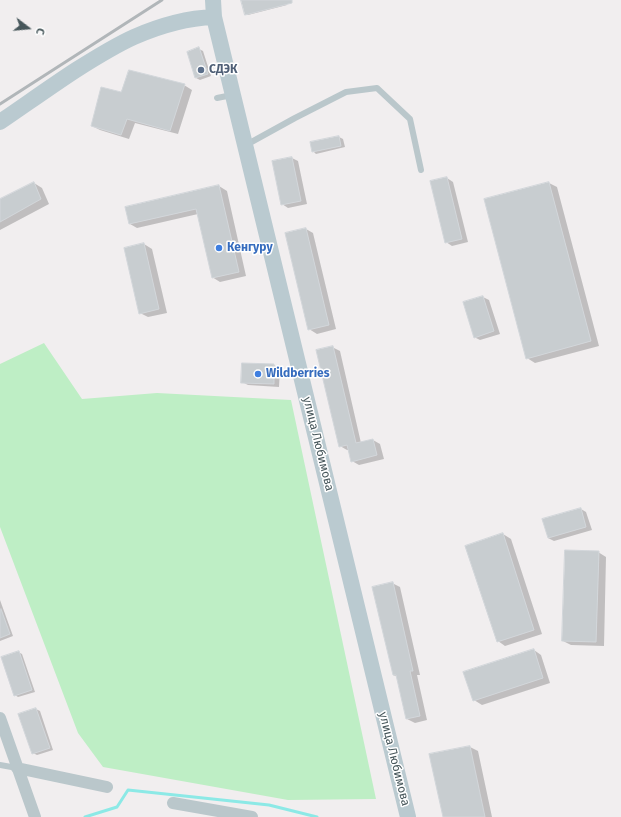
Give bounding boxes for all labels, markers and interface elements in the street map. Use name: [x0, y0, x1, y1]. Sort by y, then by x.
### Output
north arrow: [8, 8, 48, 48]
text: С: [33, 27, 47, 36]
place label: СДЭК: [209, 63, 237, 77]
marker: СДЭК: [196, 65, 206, 75]
place label: Кенгуру: [227, 241, 273, 255]
marker: Кенгуру: [214, 243, 224, 253]
place label: Wildberries: [266, 367, 329, 381]
marker: Wildberries: [253, 369, 263, 379]
street label: улица Любимова: [299, 396, 337, 492]
street label: улица Любимова: [375, 711, 413, 807]

